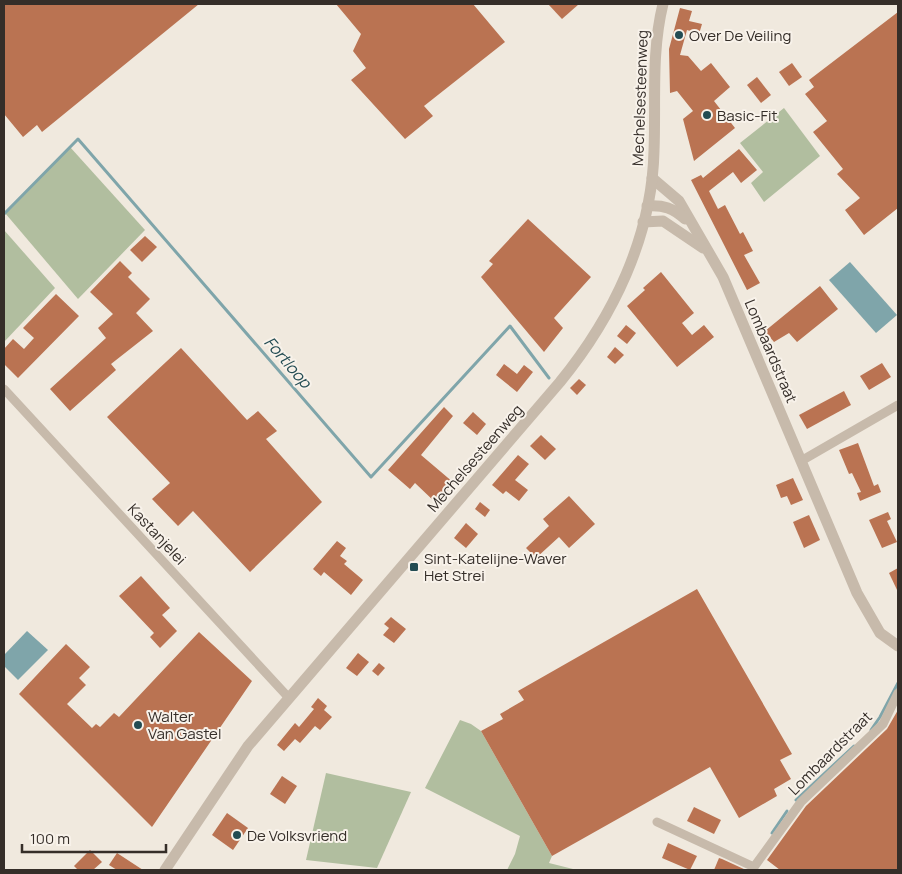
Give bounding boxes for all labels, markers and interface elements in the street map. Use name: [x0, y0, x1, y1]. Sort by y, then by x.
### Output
place label: Over De Veiling: [689, 25, 791, 46]
marker: Over De Veiling: [673, 29, 685, 41]
street label: Mechelsesteenweg: [627, 30, 653, 166]
place label: Basic-Fit: [717, 105, 778, 126]
marker: Basic-Fit: [701, 109, 713, 121]
street label: Lombaardstraat: [740, 296, 802, 406]
water label: Fortloop: [259, 332, 318, 394]
street label: Mechelsesteenweg: [422, 400, 528, 516]
street label: Kastanjelei: [123, 499, 191, 569]
place label: Sint-Katelijne-Waver Het Strei: [424, 548, 567, 586]
marker: Sint-Katelijne-Waver Het Strei: [408, 561, 420, 573]
place label: Walter Van Gastel: [148, 706, 221, 744]
street label: Lombaardstraat: [783, 706, 877, 800]
marker: Walter Van Gastel: [132, 719, 144, 731]
scale bar: [22, 822, 166, 854]
place label: De Volksvriend: [247, 825, 347, 846]
text: 100 m: [30, 828, 70, 849]
marker: De Volksvriend: [231, 829, 243, 841]

